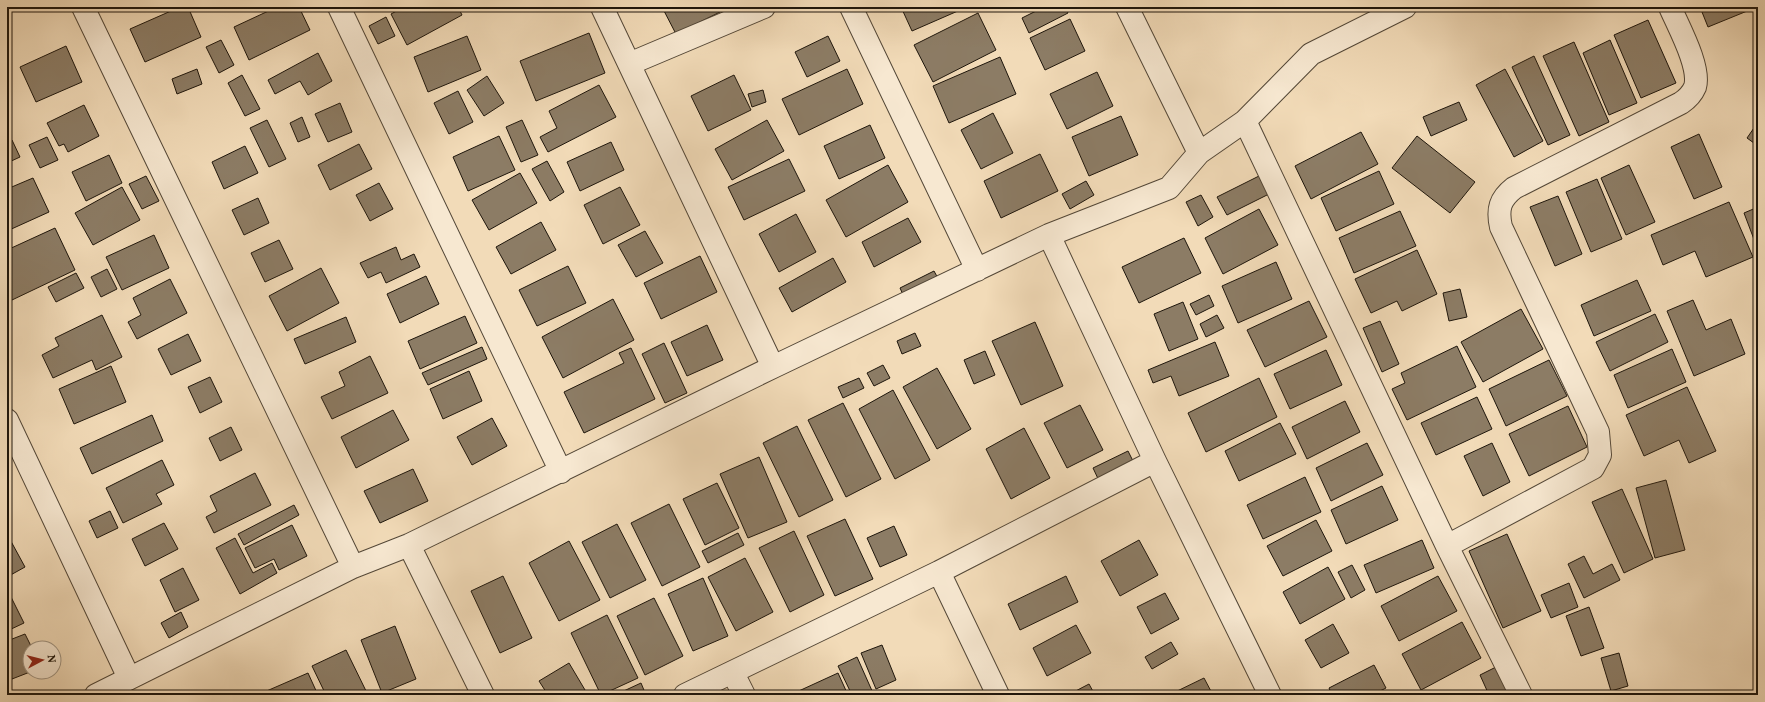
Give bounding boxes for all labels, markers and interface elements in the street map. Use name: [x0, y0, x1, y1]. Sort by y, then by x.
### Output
north arrow: [22, 640, 62, 680]
text: N: [43, 654, 58, 664]

